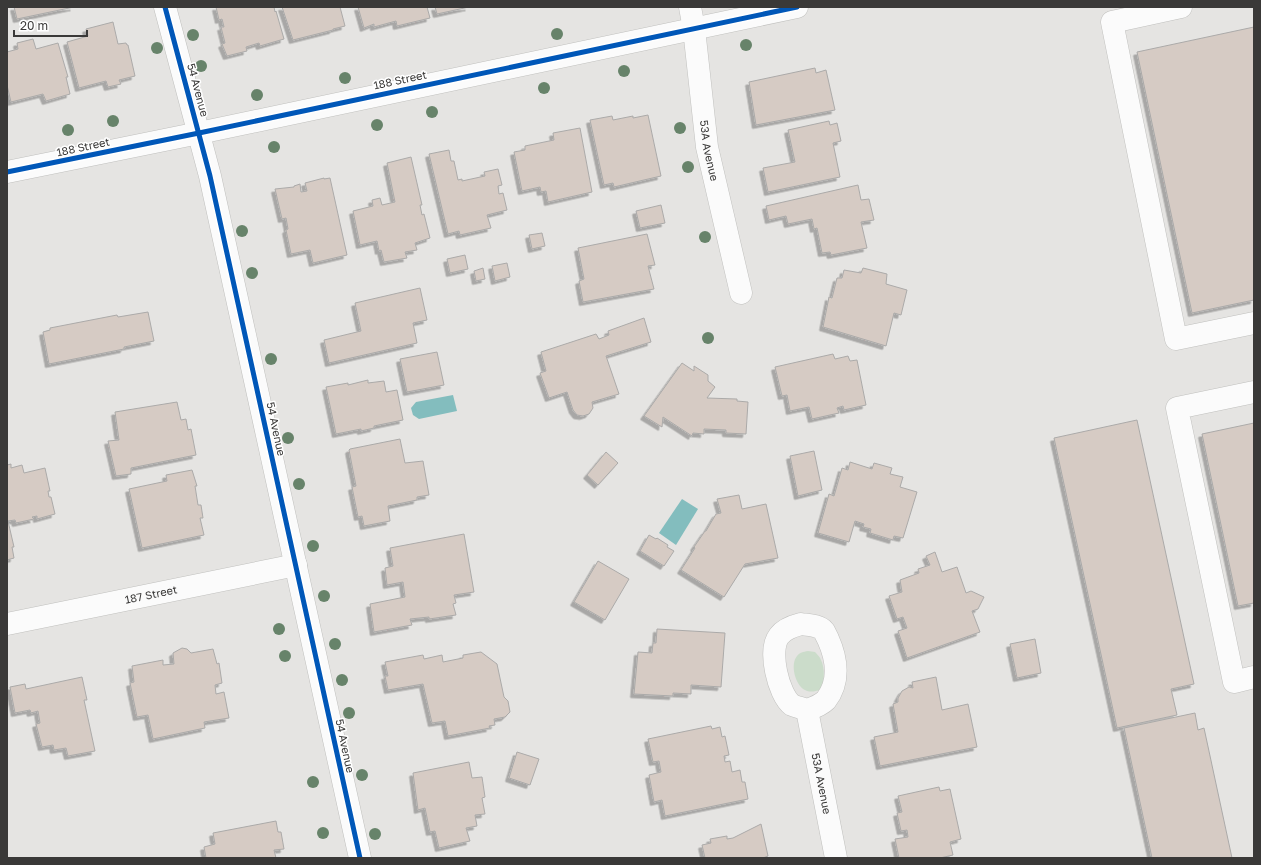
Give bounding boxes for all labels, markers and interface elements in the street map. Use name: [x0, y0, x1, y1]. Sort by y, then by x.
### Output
scale bar: [14, 12, 87, 38]
text: 20 m: [20, 18, 48, 33]
street label: 54 Avenue: [185, 62, 212, 118]
street label: 188 Street: [372, 68, 428, 91]
street label: 53A Avenue: [698, 119, 722, 182]
street label: 188 Street: [55, 135, 111, 158]
street label: 54 Avenue: [264, 401, 289, 457]
street label: 187 Street: [124, 582, 178, 606]
street label: 54 Avenue: [333, 718, 358, 774]
street label: 53A Avenue: [810, 752, 834, 815]

